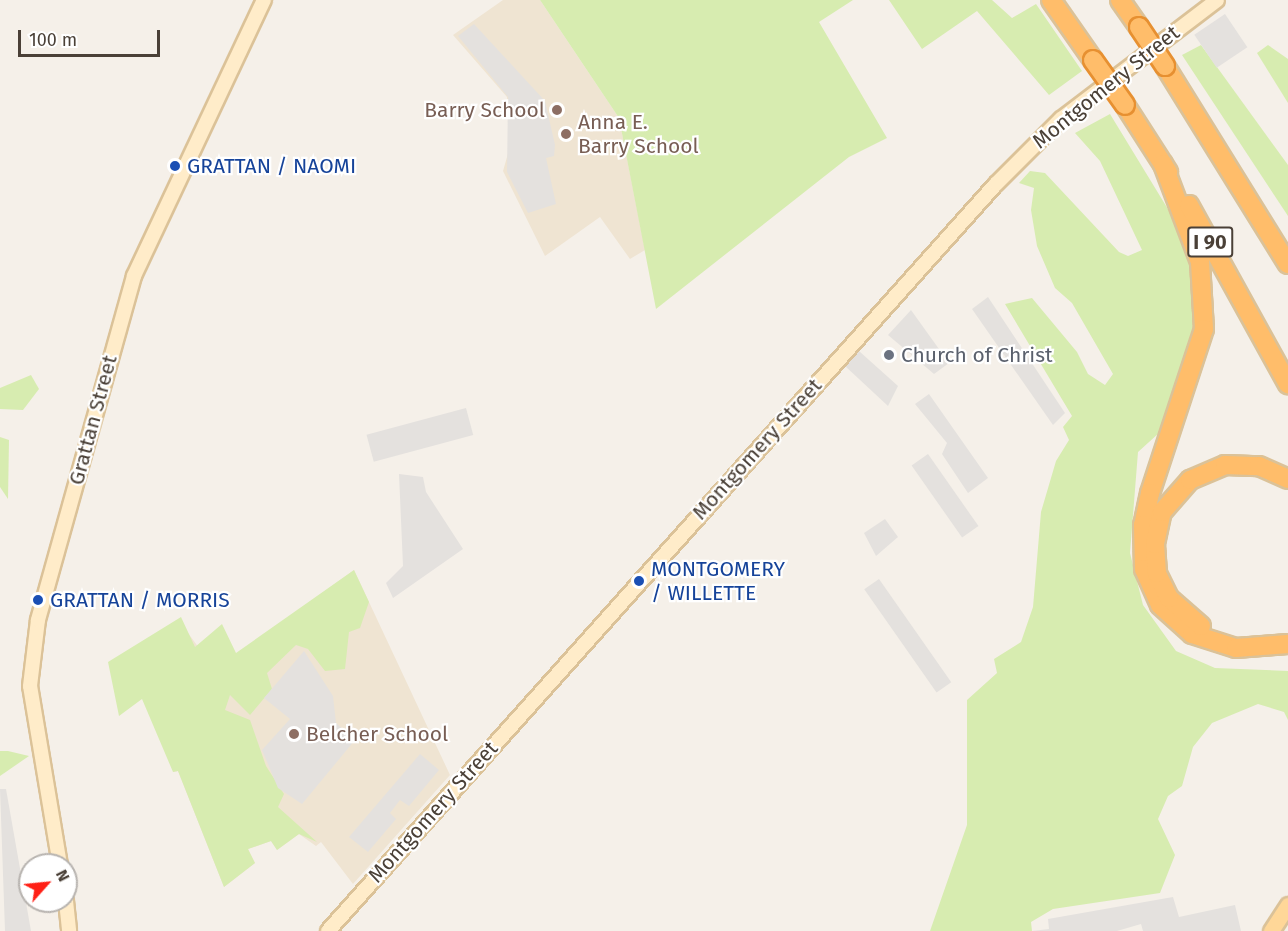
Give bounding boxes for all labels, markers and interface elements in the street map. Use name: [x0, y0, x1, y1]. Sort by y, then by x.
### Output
scale bar: [21, 18, 164, 56]
street label: Montgomery Street: [1028, 20, 1184, 154]
text: 100 m: [29, 29, 77, 51]
place label: Barry School: [424, 97, 545, 123]
marker: Barry School: [550, 103, 564, 117]
place label: Anna E. Barry School: [578, 109, 699, 159]
marker: Anna E. Barry School: [559, 127, 573, 141]
place label: GRATTAN / NAOMI: [187, 153, 356, 179]
marker: GRATTAN / NAOMI: [168, 159, 182, 173]
road number: I 90: [1186, 225, 1234, 259]
place label: Church of Christ: [901, 342, 1053, 368]
marker: Church of Christ: [882, 348, 896, 362]
street label: Grattan Street: [64, 352, 122, 488]
street label: Montgomery Street: [687, 373, 827, 525]
place label: MONTGOMERY / WILLETTE: [651, 556, 785, 606]
marker: MONTGOMERY / WILLETTE: [632, 574, 646, 588]
place label: GRATTAN / MORRIS: [50, 587, 230, 613]
marker: GRATTAN / MORRIS: [31, 593, 45, 607]
place label: Belcher School: [306, 721, 448, 747]
marker: Belcher School: [287, 727, 301, 741]
street label: Montgomery Street: [363, 736, 503, 888]
north arrow: [18, 853, 78, 913]
text: N: [52, 866, 74, 885]

